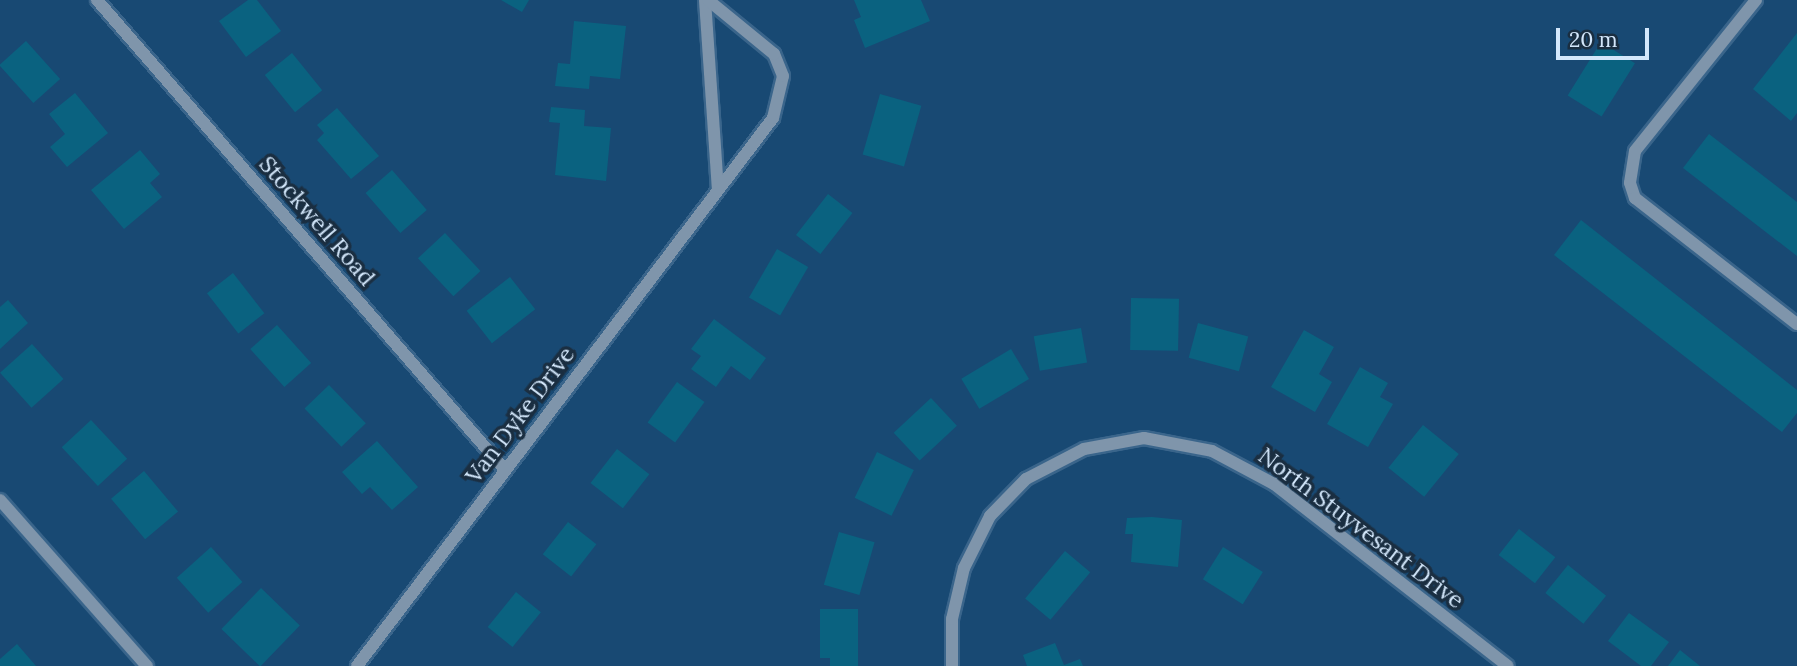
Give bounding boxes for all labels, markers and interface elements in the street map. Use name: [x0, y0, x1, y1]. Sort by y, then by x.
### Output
scale bar: [1559, 14, 1652, 58]
text: 20 m: [1569, 26, 1618, 53]
street label: Stockwell Road: [253, 151, 381, 291]
street label: Van Dyke Drive: [460, 341, 580, 489]
street label: North Stuyvesant Drive: [1253, 442, 1469, 614]

